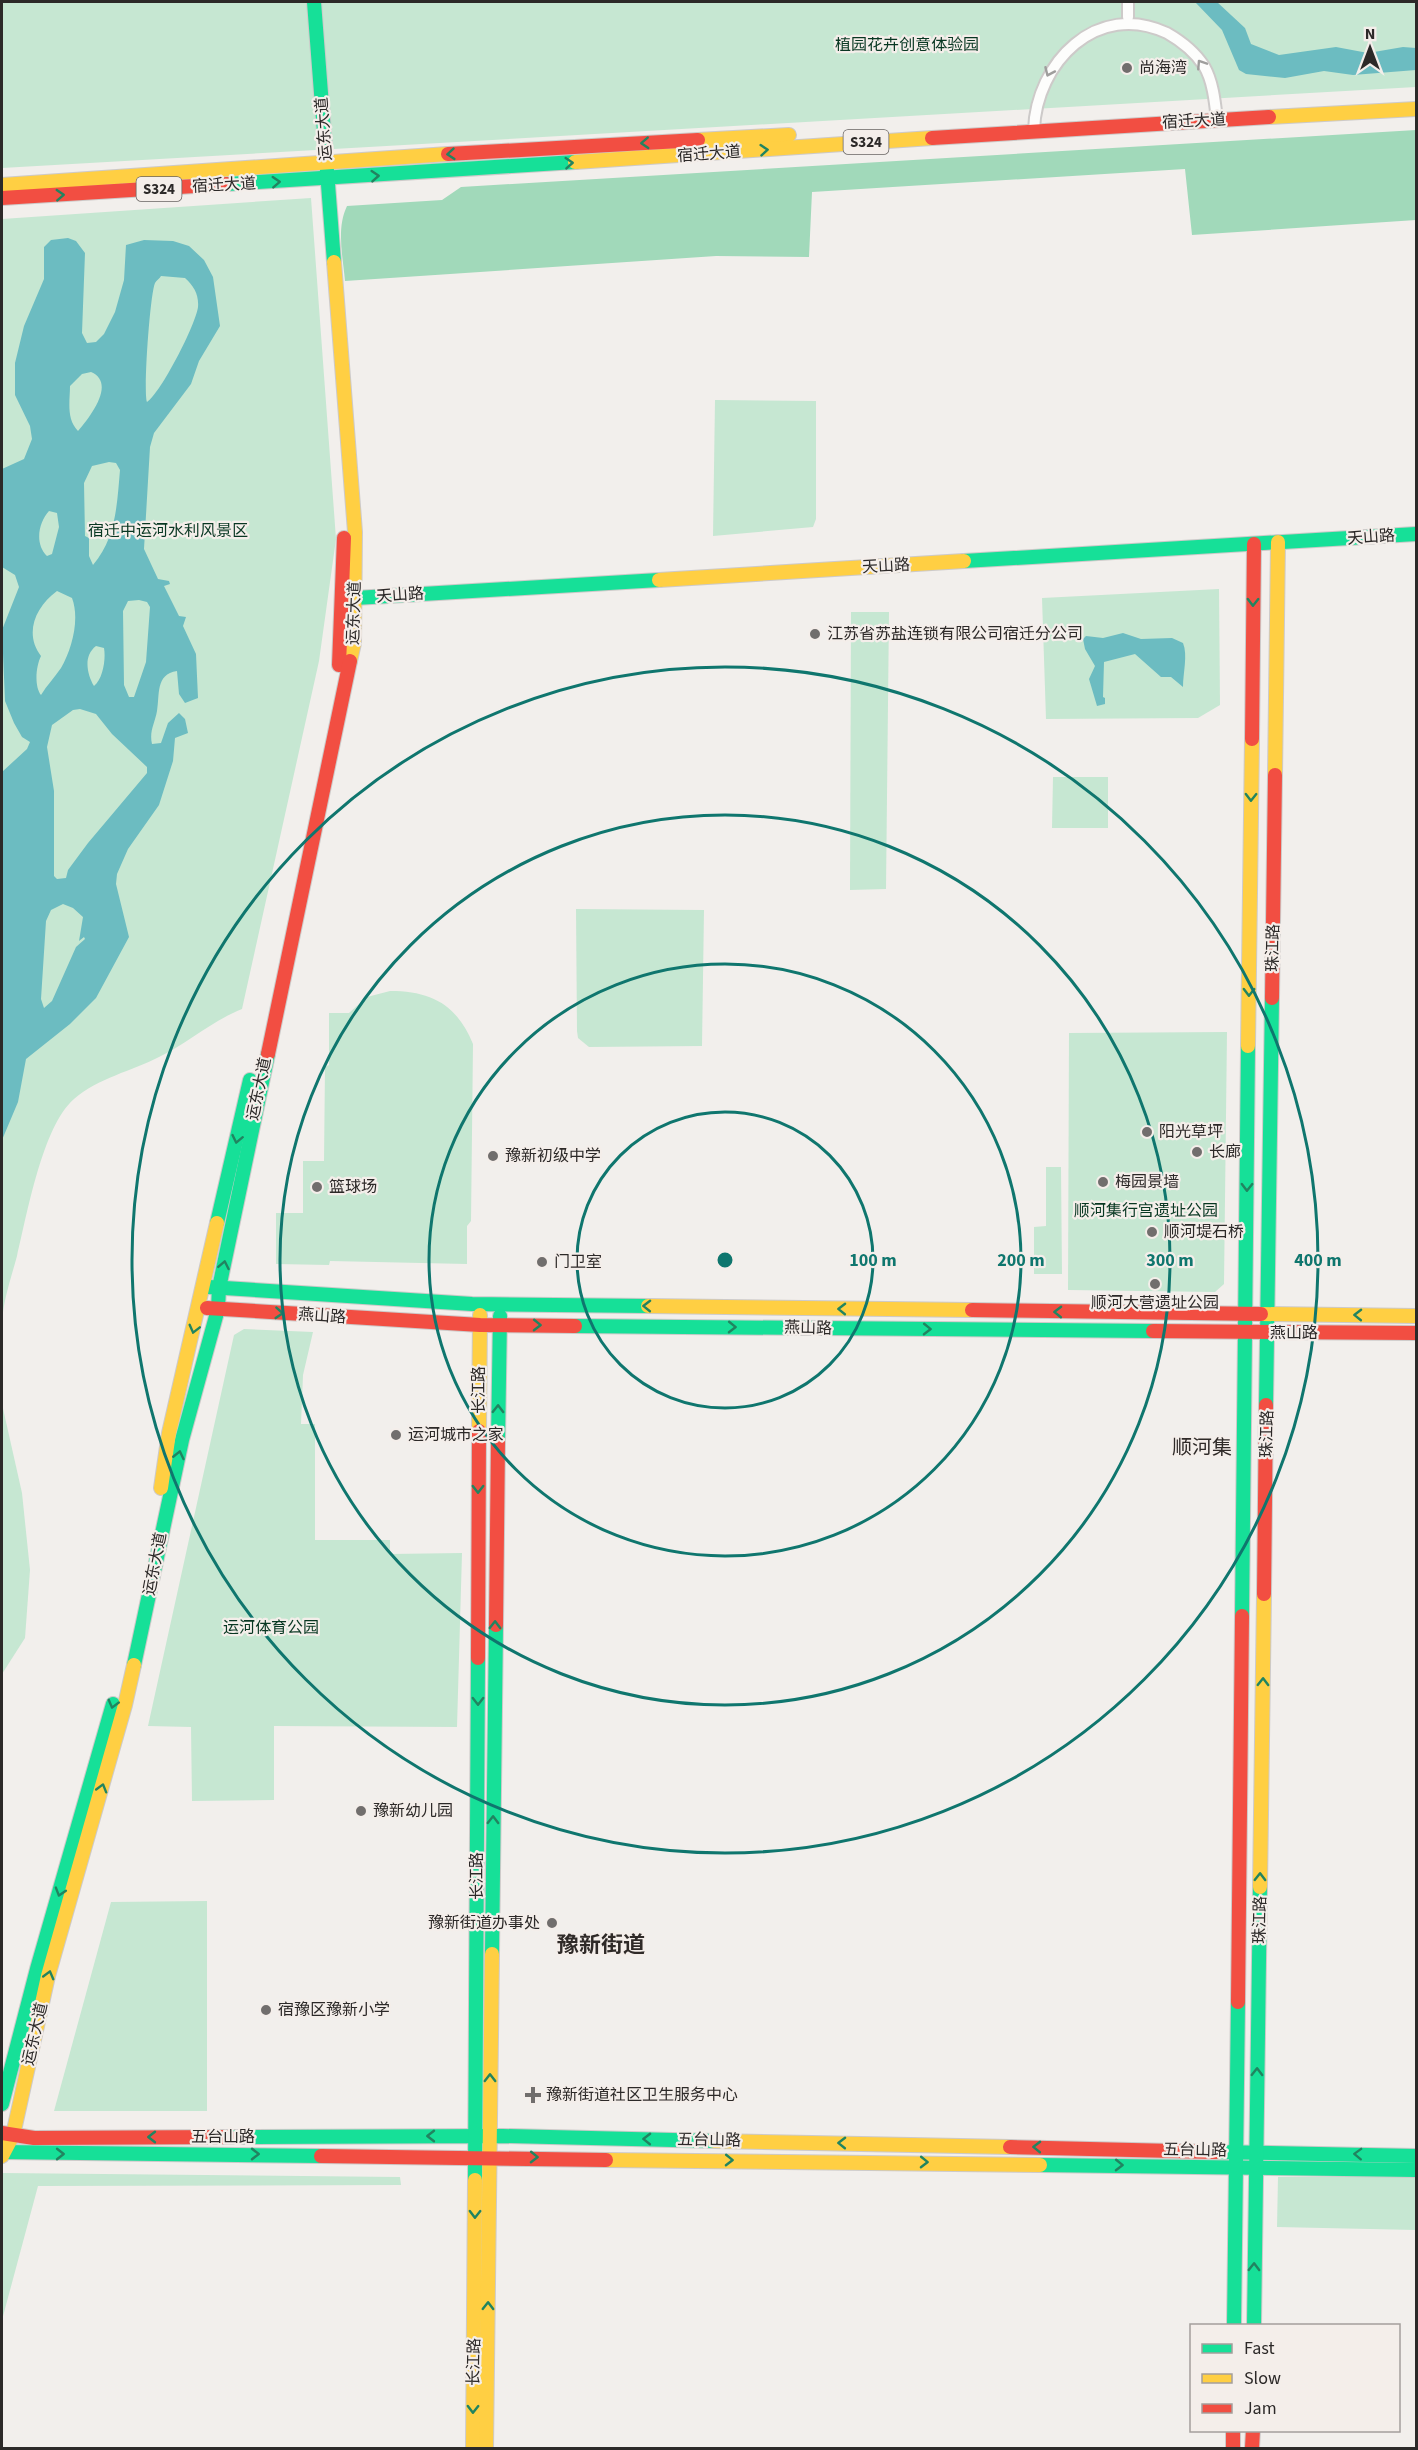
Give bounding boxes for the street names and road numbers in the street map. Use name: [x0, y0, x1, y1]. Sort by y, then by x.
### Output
street label: 运东大道: [311, 96, 337, 162]
street label: 宿迁大道: [1161, 108, 1227, 134]
road number: S324: [844, 130, 888, 154]
street label: 宿迁大道: [676, 141, 742, 167]
street label: 宿迁大道: [191, 172, 257, 198]
road number: S324: [136, 177, 182, 201]
street label: 天山路: [1346, 524, 1396, 550]
street label: 天山路: [861, 554, 911, 578]
street label: 运东大道: [342, 581, 366, 645]
street label: 天山路: [375, 582, 425, 608]
street label: 珠江路: [1262, 924, 1284, 972]
street label: 运东大道: [242, 1055, 276, 1123]
street label: 燕山路: [297, 1303, 347, 1329]
street label: 燕山路: [784, 1317, 832, 1339]
street label: 燕山路: [1270, 1322, 1318, 1344]
street label: 长江路: [468, 1366, 490, 1414]
street label: 珠江路: [1256, 1410, 1278, 1458]
street label: 运东大道: [138, 1530, 172, 1598]
street label: 长江路: [466, 1852, 488, 1900]
street label: 珠江路: [1249, 1896, 1271, 1944]
street label: 运东大道: [17, 2000, 53, 2068]
street label: 五台山路: [191, 2126, 255, 2148]
street label: 五台山路: [677, 2128, 741, 2152]
street label: 五台山路: [1163, 2138, 1227, 2162]
street label: 长江路: [463, 2338, 485, 2386]

